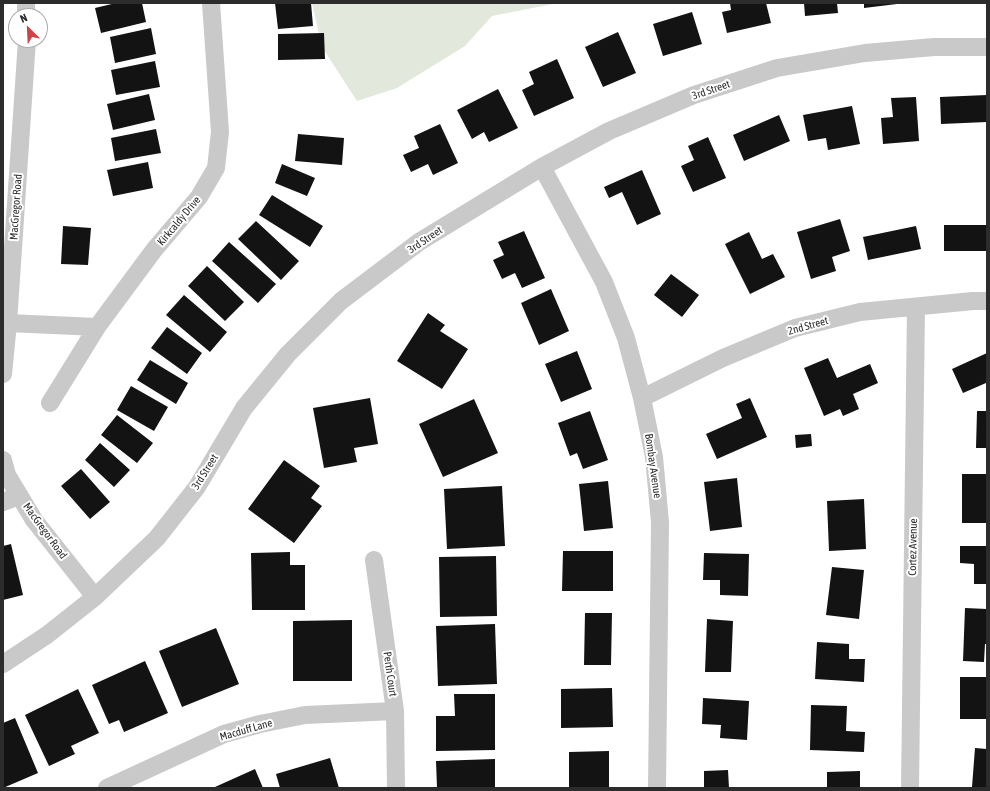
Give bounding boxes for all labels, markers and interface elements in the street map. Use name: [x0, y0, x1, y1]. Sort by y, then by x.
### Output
north arrow: [8, 8, 48, 48]
text: N: [18, 11, 29, 25]
street label: 3rd Street: [690, 77, 732, 103]
street label: MacGregor Road: [7, 174, 25, 240]
street label: Kirkcaldy Drive: [155, 194, 203, 248]
street label: 3rd Street: [405, 224, 445, 256]
street label: 2nd Street: [786, 314, 830, 338]
street label: Bombay Avenue: [642, 433, 664, 499]
street label: 3rd Street: [189, 452, 221, 492]
street label: MacGregor Road: [20, 500, 70, 562]
street label: Cortez Avenue: [906, 518, 920, 576]
street label: Perth Court: [380, 651, 400, 697]
street label: Macduff Lane: [218, 716, 274, 744]

